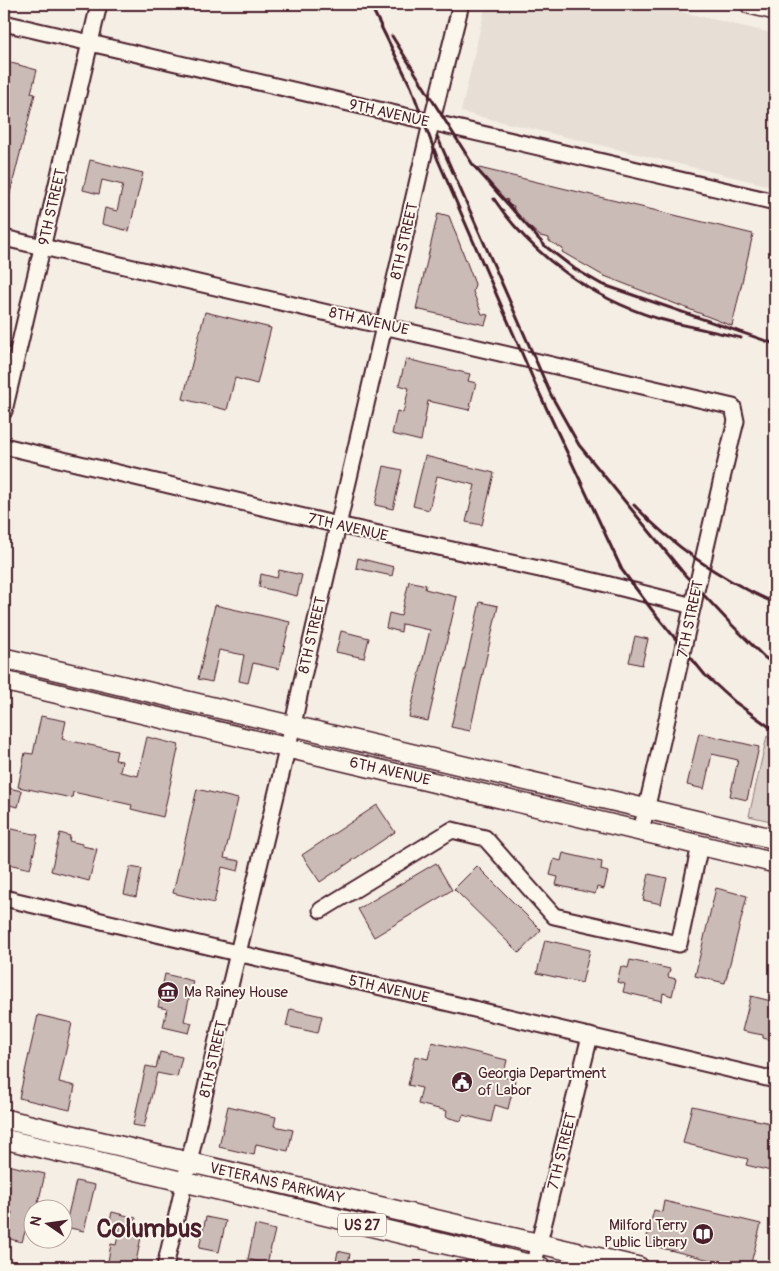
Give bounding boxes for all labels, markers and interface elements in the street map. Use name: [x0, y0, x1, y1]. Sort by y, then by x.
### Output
street label: 9TH AVENUE: [347, 95, 431, 132]
street label: 9TH STREET: [34, 167, 71, 247]
street label: 8TH STREET: [386, 201, 423, 281]
street label: 8TH AVENUE: [327, 303, 411, 340]
street label: 7TH AVENUE: [306, 509, 390, 546]
street label: 7TH STREET: [673, 579, 708, 660]
street label: 8TH STREET: [294, 595, 331, 675]
street label: 6TH AVENUE: [348, 753, 432, 790]
street label: 5TH AVENUE: [347, 971, 431, 1008]
museum icon: Ma Rainey House: [156, 980, 180, 1004]
place label: Ma Rainey House: [184, 983, 289, 1002]
street label: 8TH STREET: [195, 1019, 232, 1099]
place label: Georgia Department of Labor: [478, 1064, 607, 1100]
public building icon: Georgia Department of Labor: [450, 1070, 474, 1094]
street label: 7TH STREET: [544, 1111, 581, 1192]
street label: VETERANS PARKWAY: [208, 1159, 346, 1208]
north arrow: [22, 1198, 72, 1248]
district label: Columbus: [97, 1214, 202, 1245]
road number: US 27: [338, 1214, 386, 1236]
text: N: [26, 1215, 45, 1228]
place label: Milford Terry Public Library: [604, 1216, 688, 1252]
library icon: Milford Terry Public Library: [691, 1222, 715, 1246]

